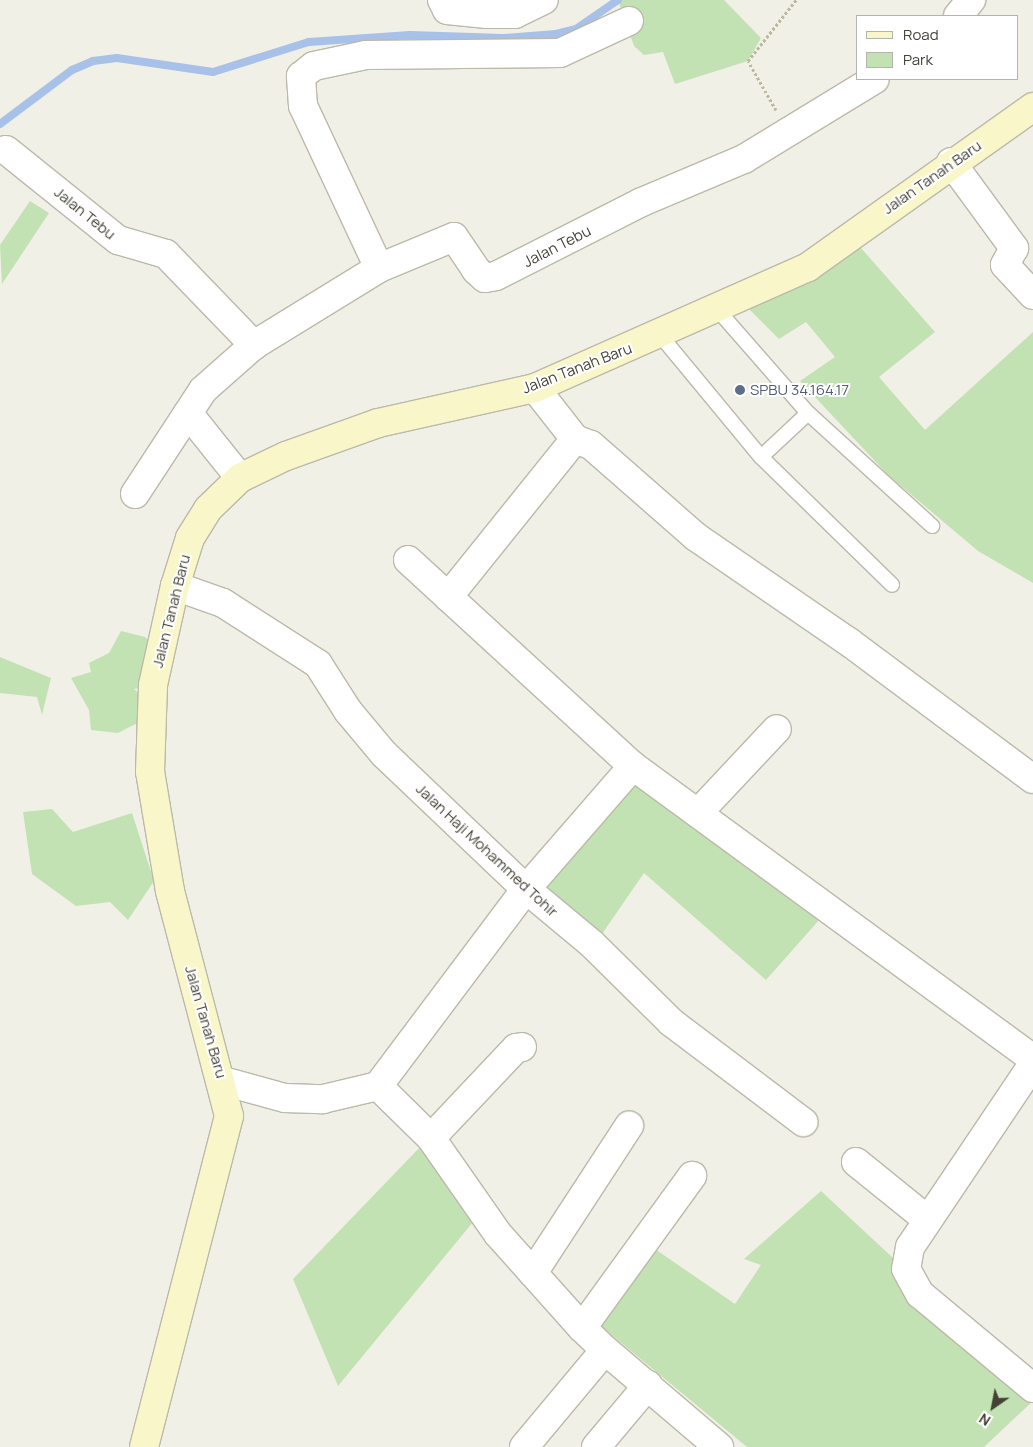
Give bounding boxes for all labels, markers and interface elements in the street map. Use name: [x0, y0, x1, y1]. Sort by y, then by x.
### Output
legend: [856, 15, 1018, 80]
text: Road: [903, 24, 939, 45]
text: Park: [903, 49, 933, 70]
street label: Jalan Tanah Baru: [879, 136, 985, 218]
street label: Jalan Tebu: [51, 183, 119, 243]
street label: Jalan Tebu: [520, 221, 594, 271]
street label: Jalan Tanah Baru: [520, 339, 634, 397]
place label: SPBU 34.164.17: [750, 381, 849, 399]
marker: SPBU 34.164.17: [734, 384, 746, 396]
street label: Jalan Tanah Baru: [148, 552, 194, 670]
street label: Jalan Haji Mohammed Tohir: [412, 780, 562, 920]
street label: Jalan Tanah Baru: [181, 964, 231, 1080]
north arrow: [968, 1382, 1018, 1432]
text: N: [975, 1409, 994, 1431]

